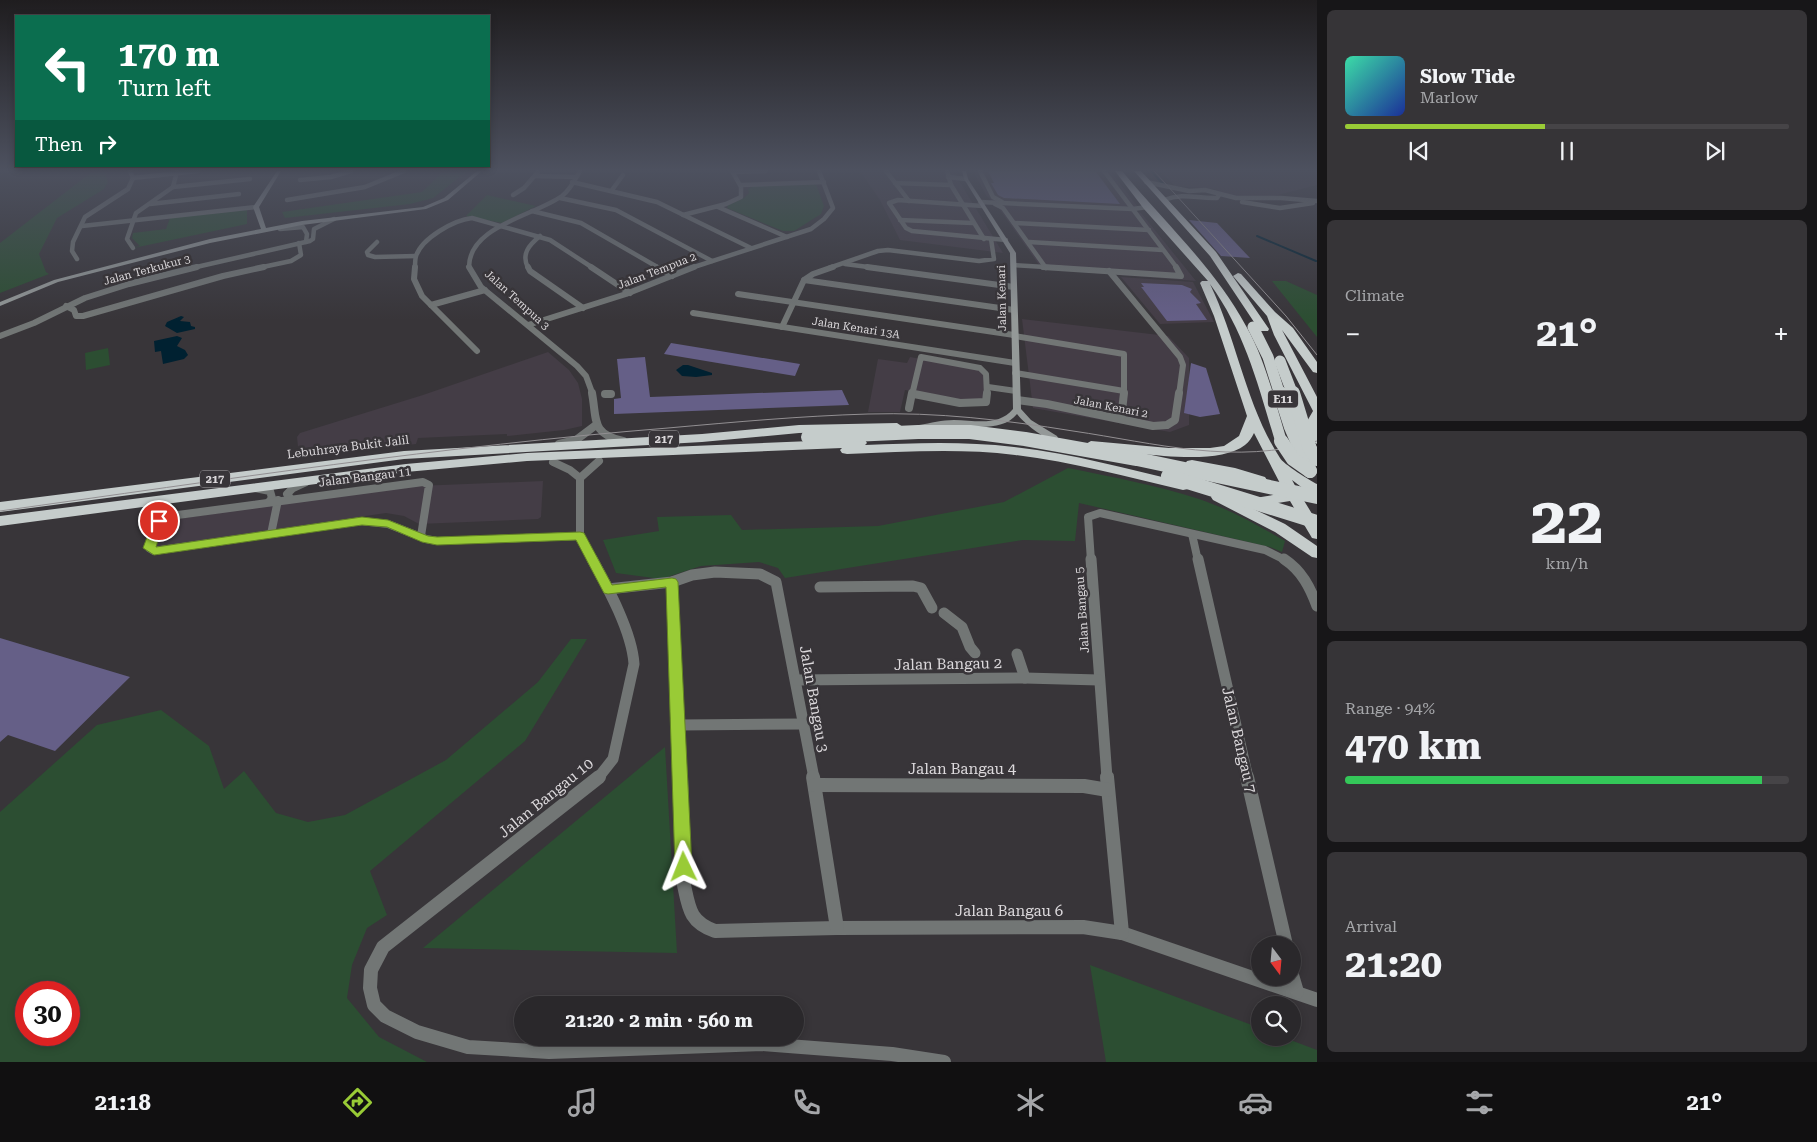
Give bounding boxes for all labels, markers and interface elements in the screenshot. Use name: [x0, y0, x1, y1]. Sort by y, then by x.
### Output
text: 170 m: [118, 34, 219, 75]
icon: left: [35, 35, 100, 100]
text: Slow Tide: [1420, 65, 1515, 88]
text: Turn left: [118, 76, 211, 101]
text: Marlow: [1420, 88, 1478, 107]
icon: right: [93, 130, 121, 158]
text: Then: [35, 133, 83, 156]
icon: previous: [1405, 137, 1433, 165]
icon: pause: [1553, 137, 1581, 165]
icon: next: [1701, 137, 1729, 165]
street label: Jalan Tempua 2: [616, 250, 698, 292]
street label: Jalan Terkukur 3: [102, 252, 192, 288]
street label: Jalan Kenari: [995, 264, 1009, 331]
street label: Jalan Tempua 3: [482, 267, 552, 333]
text: Climate: [1345, 286, 1404, 305]
text: 21°: [1536, 311, 1598, 355]
street label: Jalan Kenari 13A: [811, 315, 901, 341]
text: −: [1345, 318, 1361, 351]
text: +: [1773, 318, 1789, 351]
road number: E11: [1268, 390, 1298, 408]
street label: Jalan Kenari 2: [1073, 393, 1149, 421]
road number: 217: [649, 430, 679, 448]
street label: Lebuhraya Bukit Jalil: [286, 433, 410, 461]
street label: Jalan Bangau 11: [318, 464, 412, 490]
road number: 217: [200, 470, 230, 488]
text: 22: [1531, 483, 1603, 559]
pin: [138, 500, 180, 542]
icon: arrive: [145, 507, 173, 535]
text: km/h: [1546, 554, 1588, 573]
street label: Jalan Bangau 5: [1072, 566, 1092, 654]
street label: Jalan Bangau 3: [796, 644, 832, 754]
street label: Jalan Bangau 2: [894, 654, 1002, 674]
street label: Jalan Bangau 7: [1218, 685, 1260, 795]
text: Range · 94%: [1345, 699, 1435, 718]
text: 470 km: [1345, 724, 1481, 768]
street label: Jalan Bangau 10: [495, 754, 597, 842]
street label: Jalan Bangau 4: [908, 760, 1017, 778]
position arrow: [657, 840, 709, 892]
street label: Jalan Bangau 6: [955, 902, 1063, 920]
text: Arrival: [1345, 917, 1397, 936]
north arrow: [1251, 936, 1301, 986]
map controls: [1251, 936, 1301, 1046]
text: 21:20: [1345, 942, 1442, 986]
speed limit sign: 30: [15, 981, 80, 1046]
button: search: [1251, 996, 1301, 1046]
text: 21:20 · 2 min · 560 m: [565, 1009, 753, 1032]
icon: directions: [340, 1085, 375, 1120]
icon: music: [565, 1085, 600, 1120]
icon: phone: [789, 1085, 824, 1120]
icon: climate: [1013, 1085, 1048, 1120]
icon: car: [1238, 1085, 1273, 1120]
icon: filters: [1462, 1085, 1497, 1120]
text: 21:18: [95, 1090, 151, 1115]
text: 21°: [1687, 1090, 1722, 1115]

